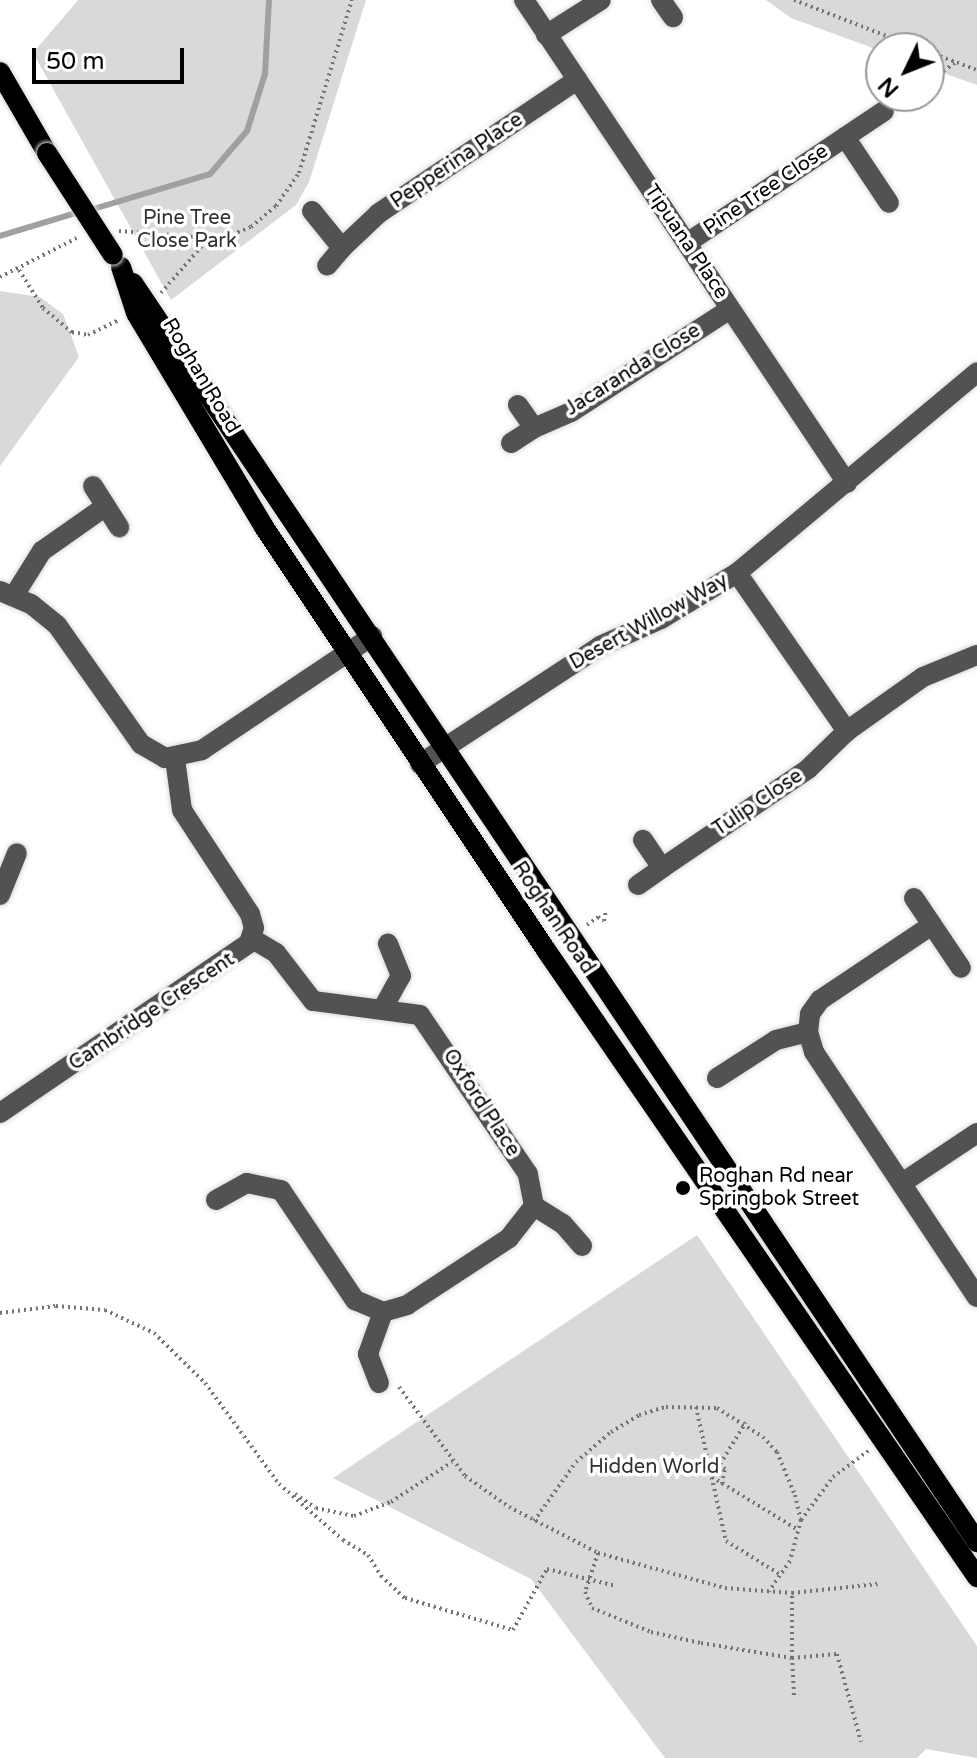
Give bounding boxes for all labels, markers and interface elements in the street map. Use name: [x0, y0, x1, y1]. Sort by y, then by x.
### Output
scale bar: [36, 32, 188, 82]
north arrow: [865, 32, 945, 112]
text: 50 m: [46, 47, 104, 76]
text: N: [873, 72, 904, 102]
street label: Pepperina Place: [387, 108, 527, 214]
street label: Pine Tree Close: [699, 139, 833, 241]
street label: Tipuana Place: [639, 180, 733, 304]
park label: Pine Tree Close Park: [137, 207, 237, 254]
street label: Roghan Road: [157, 314, 245, 438]
street label: Jacaranda Close: [561, 319, 705, 421]
street label: Desert Willow Way: [566, 569, 732, 675]
street label: Tulip Close: [709, 764, 807, 842]
street label: Roghan Road: [507, 857, 599, 979]
street label: Cambridge Crescent: [65, 948, 239, 1076]
street label: Oxford Place: [437, 1045, 525, 1161]
place label: Roghan Rd near Springbok Street: [699, 1164, 859, 1211]
marker: Roghan Rd near Springbok Street: [674, 1179, 692, 1197]
park label: Hidden World: [589, 1455, 719, 1479]

